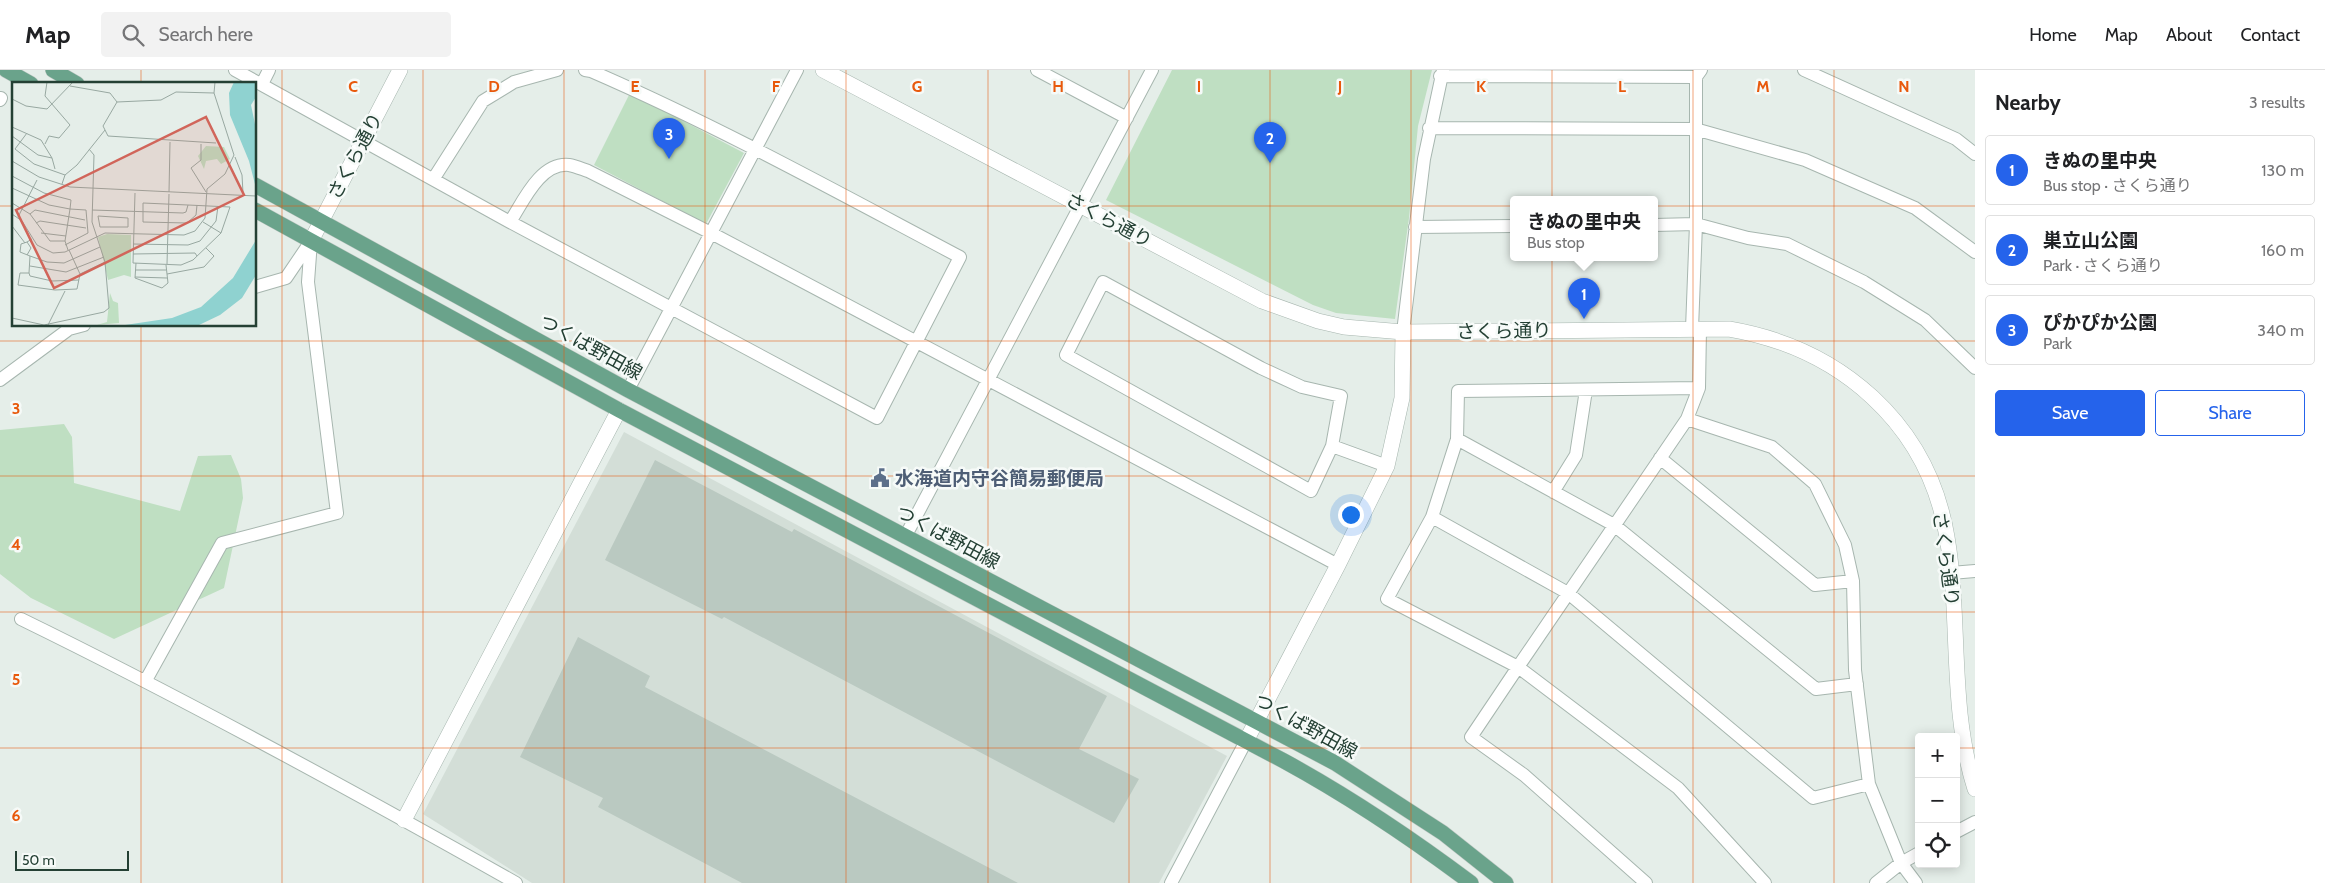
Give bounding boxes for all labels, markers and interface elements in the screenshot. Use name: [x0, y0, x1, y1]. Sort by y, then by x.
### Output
search box: [101, 12, 451, 57]
text: Map: [25, 20, 71, 49]
icon: search: [119, 21, 147, 49]
text: Search here: [159, 23, 253, 46]
text: Home: [2029, 24, 2077, 46]
text: Map: [2105, 24, 2138, 46]
text: About: [2166, 24, 2212, 46]
text: Contact: [2240, 24, 2300, 46]
text: C: [348, 77, 358, 96]
text: D: [488, 77, 500, 96]
text: E: [630, 77, 640, 96]
text: F: [772, 77, 781, 96]
text: G: [912, 77, 922, 96]
text: H: [1052, 77, 1064, 96]
text: I: [1197, 77, 1201, 96]
text: J: [1337, 77, 1342, 96]
text: K: [1476, 77, 1486, 96]
text: L: [1618, 77, 1626, 96]
text: M: [1756, 77, 1770, 96]
text: N: [1898, 77, 1910, 96]
inset map: [12, 82, 256, 326]
text: Nearby: [1995, 90, 2061, 115]
text: 3 results: [2249, 93, 2305, 112]
street label: さくら通り: [323, 109, 387, 203]
pin: 3: [653, 118, 685, 159]
pin: 2: [1254, 122, 1286, 163]
text: きぬの里中央: [2043, 149, 2157, 172]
text: 1: [2009, 161, 2015, 180]
text: 130 m: [2261, 161, 2304, 180]
text: Bus stop · さくら通り: [2043, 176, 2192, 195]
street label: さくら通り: [1062, 188, 1156, 252]
popup: [1510, 196, 1658, 261]
text: きぬの里中央: [1527, 210, 1641, 233]
text: 巣立山公園: [2043, 229, 2138, 252]
text: Bus stop: [1527, 233, 1585, 252]
text: 2: [2008, 241, 2016, 260]
text: 160 m: [2261, 241, 2304, 260]
text: Park · さくら通り: [2043, 256, 2163, 275]
pin: 1: [1568, 278, 1600, 319]
street label: つくば野田線: [536, 309, 646, 385]
text: ぴかぴか公園: [2043, 311, 2157, 334]
street label: さくら通り: [1456, 319, 1552, 343]
text: 3: [2008, 321, 2016, 340]
text: 340 m: [2257, 321, 2304, 340]
text: Park: [2043, 334, 2072, 353]
button: Save: [1995, 390, 2145, 436]
button: Share: [2155, 390, 2305, 436]
text: 3: [12, 399, 20, 418]
public building icon: 水海道内守谷簡易郵便局: [869, 467, 891, 489]
place label: 水海道内守谷簡易郵便局: [895, 467, 1104, 490]
street label: つくば野田線: [892, 500, 1004, 574]
your location: [1338, 502, 1364, 528]
street label: さくら通り: [1928, 510, 1964, 608]
text: 4: [11, 535, 21, 554]
text: 5: [12, 670, 20, 689]
street label: つくば野田線: [1251, 688, 1361, 764]
map controls: [1915, 733, 1960, 868]
button: +: [1915, 733, 1960, 778]
button: −: [1915, 778, 1960, 823]
text: 6: [12, 806, 21, 825]
button: locate: [1915, 823, 1960, 868]
scale bar: [15, 848, 129, 871]
text: 50 m: [22, 851, 55, 869]

